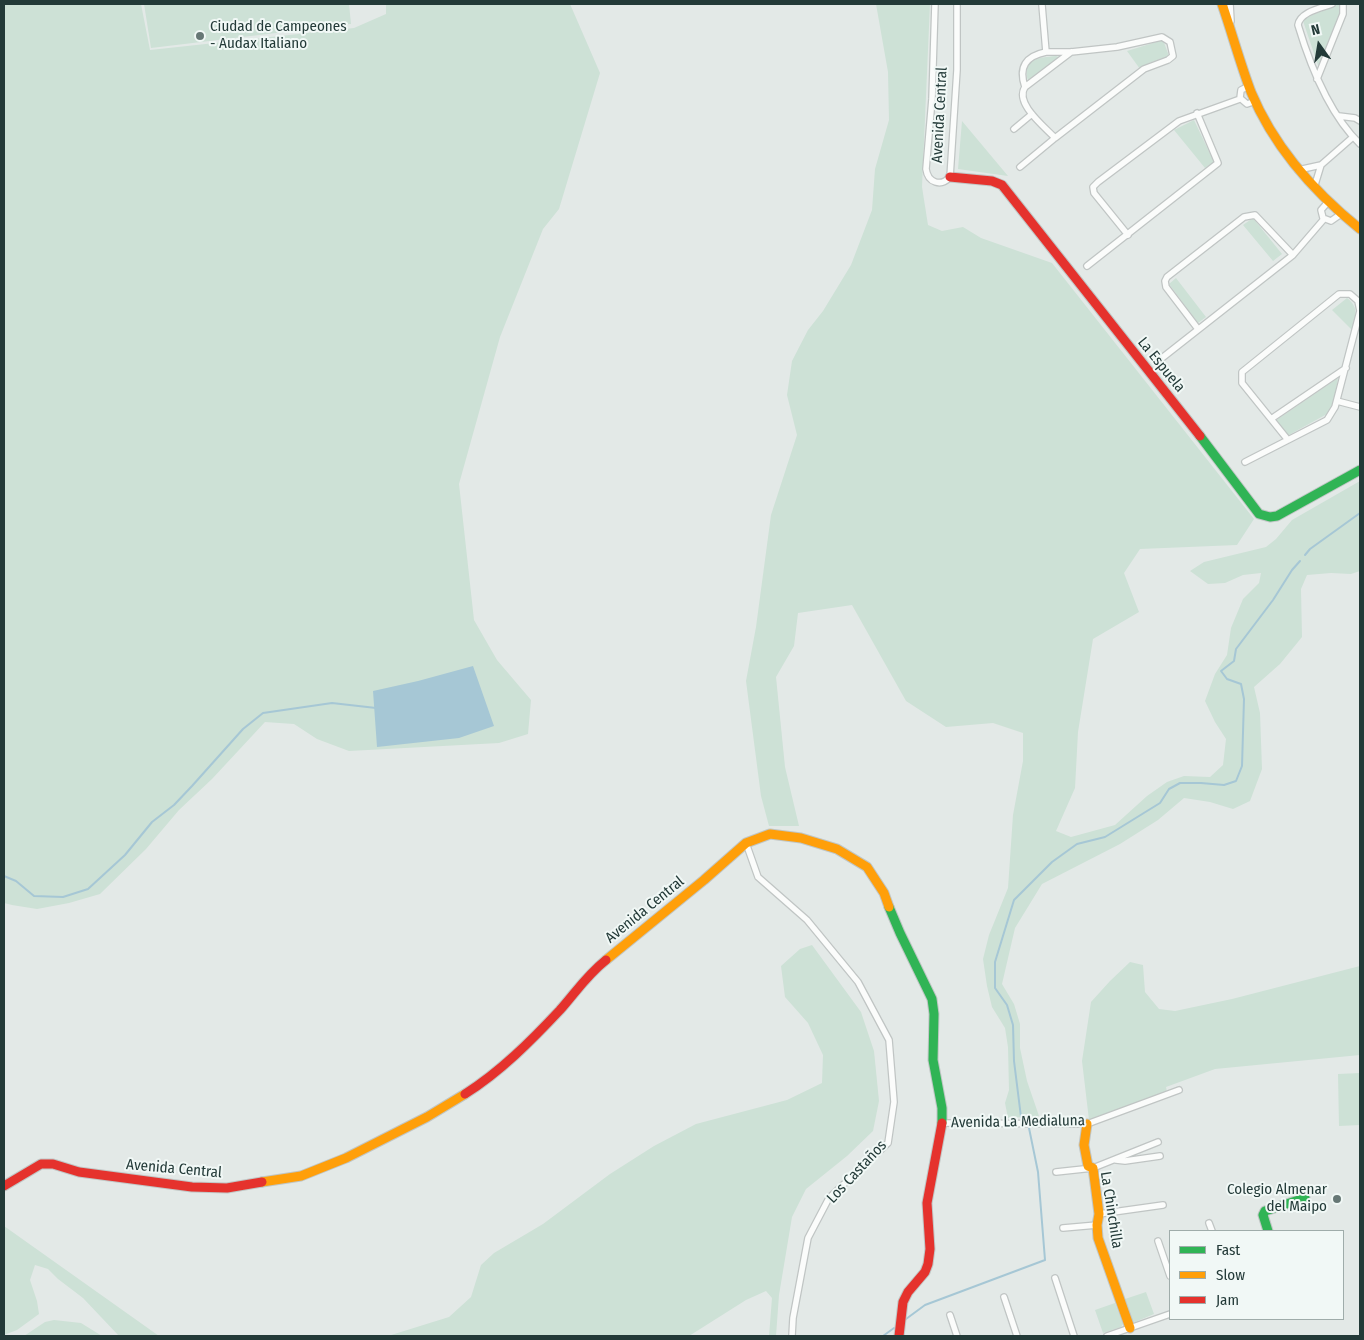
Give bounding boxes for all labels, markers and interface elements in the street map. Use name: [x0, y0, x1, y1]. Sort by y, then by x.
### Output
place label: Ciudad de Campeones - Audax Italiano: [210, 18, 347, 53]
north arrow: [1294, 20, 1344, 70]
text: N: [1310, 21, 1322, 39]
marker: Ciudad de Campeones - Audax Italiano: [194, 30, 206, 42]
street label: Avenida Central: [929, 67, 951, 163]
street label: La Espuela: [1133, 334, 1189, 396]
street label: Avenida Central: [602, 873, 688, 947]
street label: Avenida La Medialuna: [951, 1112, 1085, 1132]
street label: Los Castaños: [823, 1137, 891, 1207]
street label: Avenida Central: [125, 1156, 223, 1182]
street label: La Chinchilla: [1096, 1170, 1126, 1250]
place label: Colegio Almenar del Maipo: [1227, 1181, 1327, 1216]
marker: Colegio Almenar del Maipo: [1331, 1193, 1343, 1205]
legend: [1169, 1230, 1344, 1320]
text: Fast: [1216, 1241, 1240, 1259]
text: Slow: [1216, 1266, 1245, 1284]
text: Jam: [1216, 1291, 1239, 1309]

